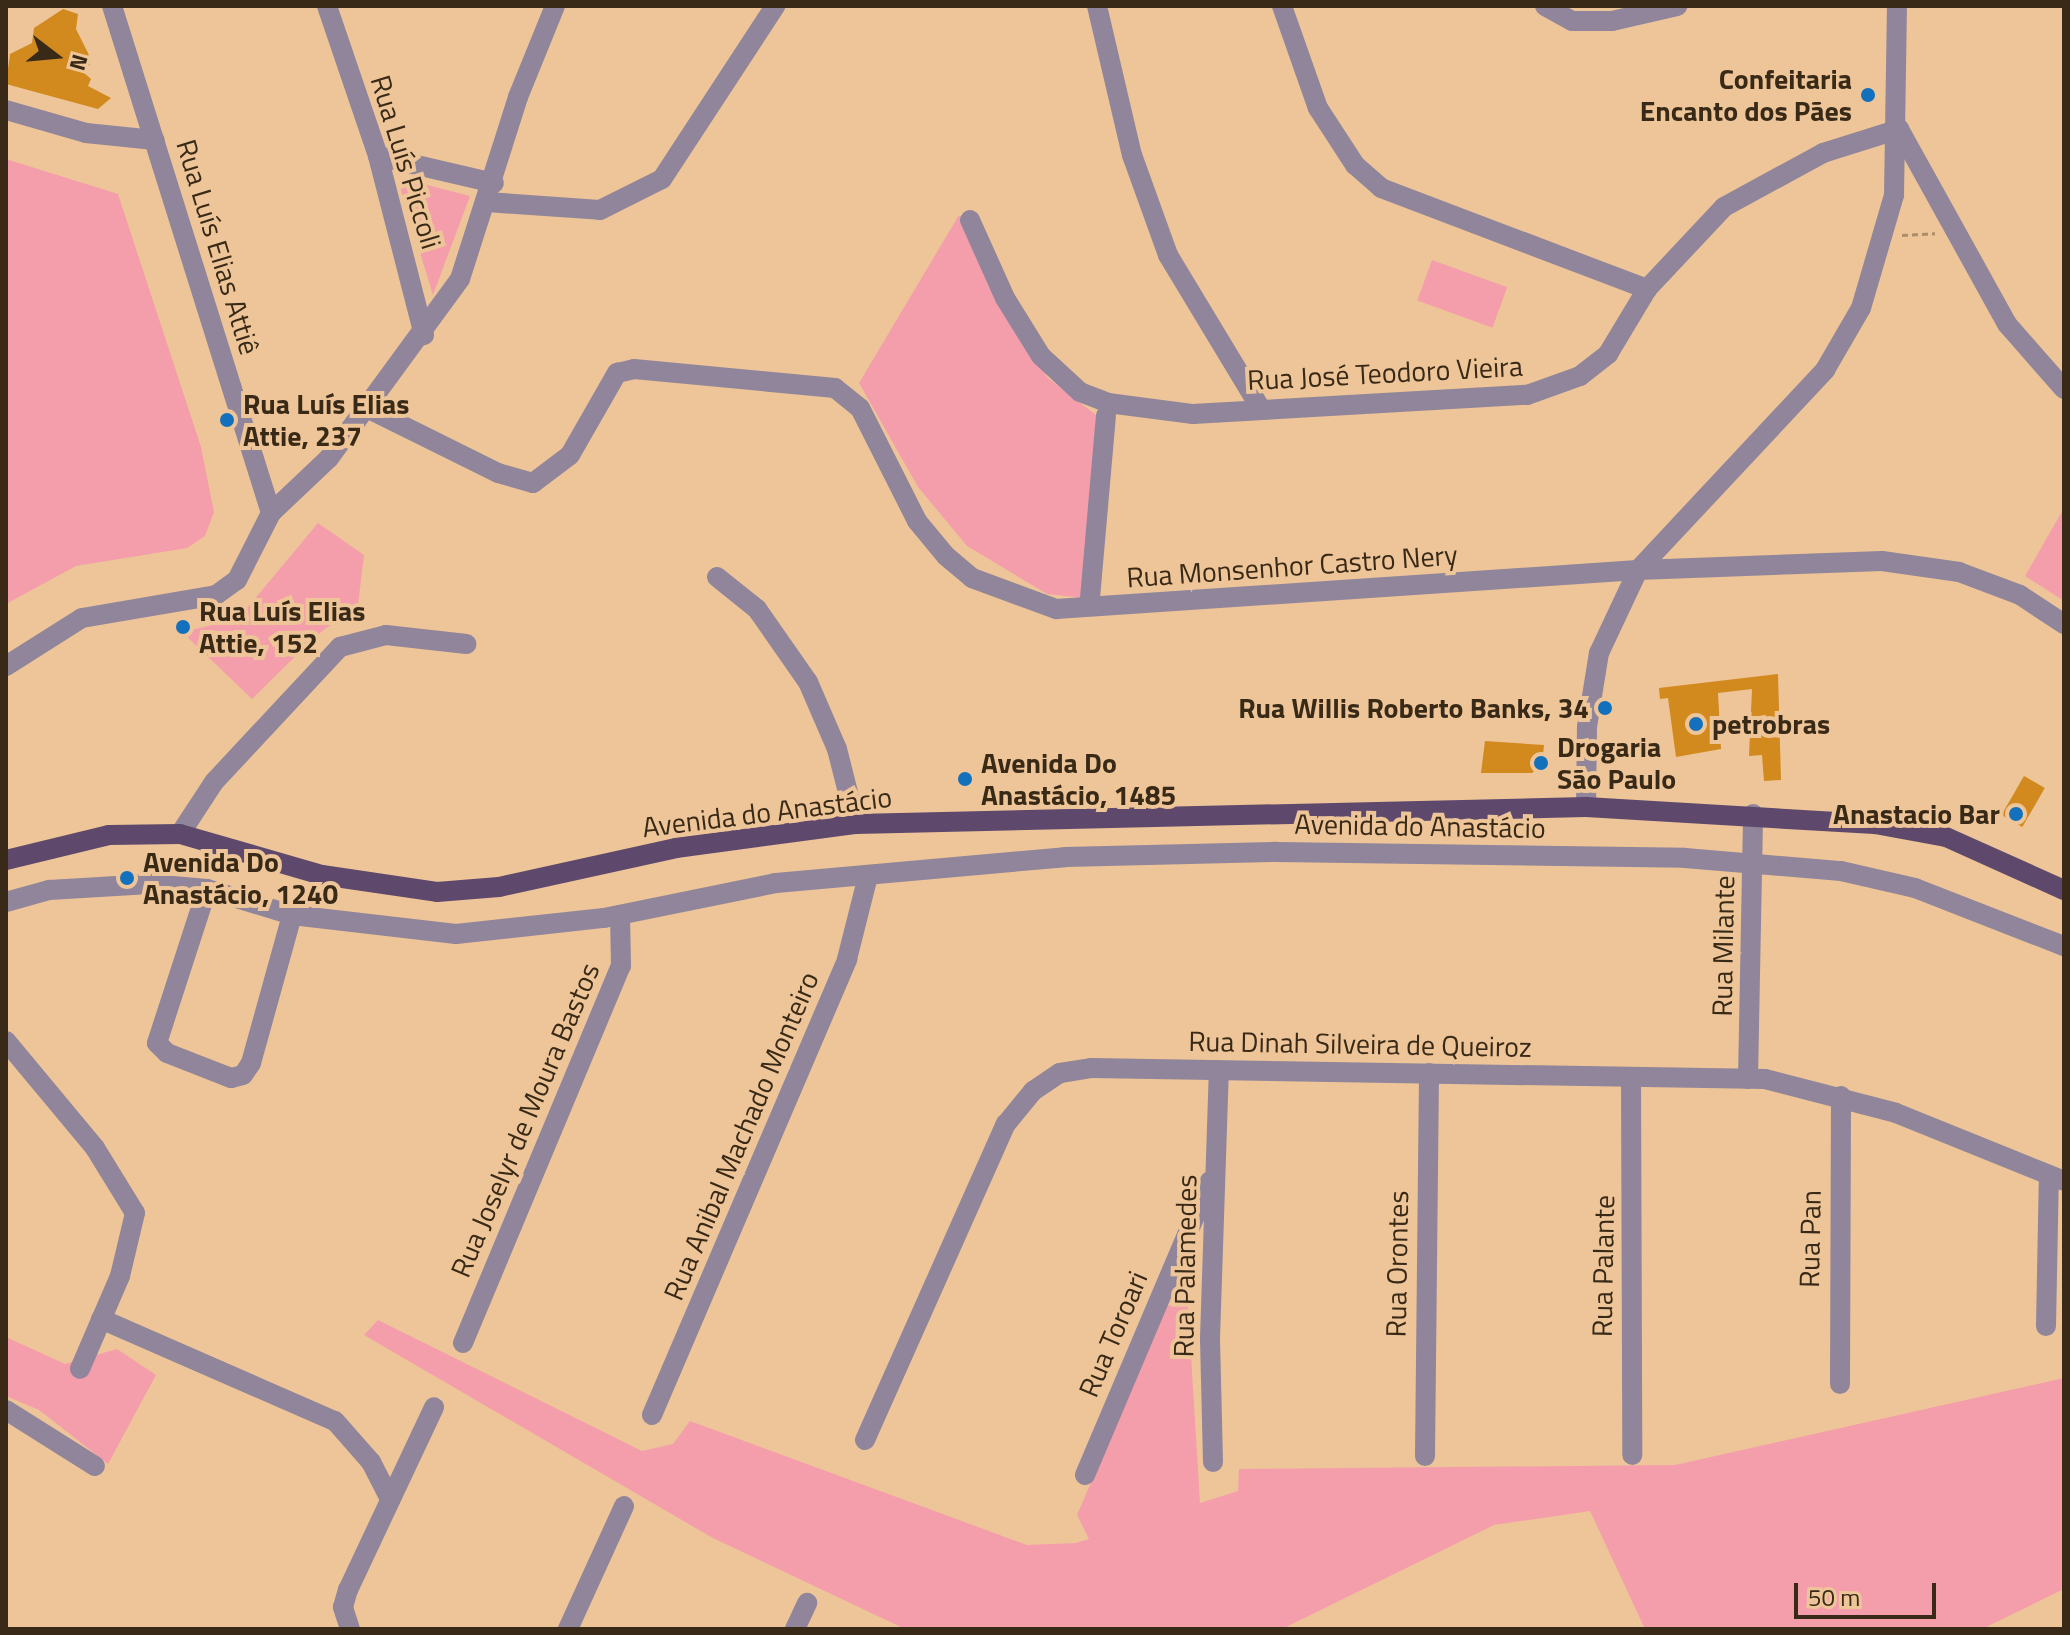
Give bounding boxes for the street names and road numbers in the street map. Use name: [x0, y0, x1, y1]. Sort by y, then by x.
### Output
street label: Rua Luís Piccoli: [364, 71, 448, 253]
street label: Rua Luís Elias Attiê: [169, 135, 267, 359]
street label: Rua José Teodoro Vieira: [1246, 349, 1524, 397]
street label: Rua Monsenhor Castro Nery: [1125, 538, 1459, 594]
street label: Avenida do Anastácio: [640, 780, 894, 844]
street label: Avenida do Anastácio: [1294, 807, 1546, 845]
street label: Rua Milante: [1705, 875, 1741, 1017]
street label: Rua Joselyr de Moura Bastos: [444, 958, 606, 1282]
street label: Rua Anibal Machado Monteiro: [656, 967, 826, 1305]
street label: Rua Dinah Silveira de Queiroz: [1188, 1024, 1532, 1064]
street label: Rua Palamedes: [1167, 1174, 1203, 1358]
street label: Rua Orontes: [1379, 1190, 1415, 1338]
street label: Rua Pan: [1792, 1190, 1828, 1288]
street label: Rua Palante: [1585, 1195, 1621, 1337]
street label: Rua Toroari: [1072, 1266, 1154, 1402]

